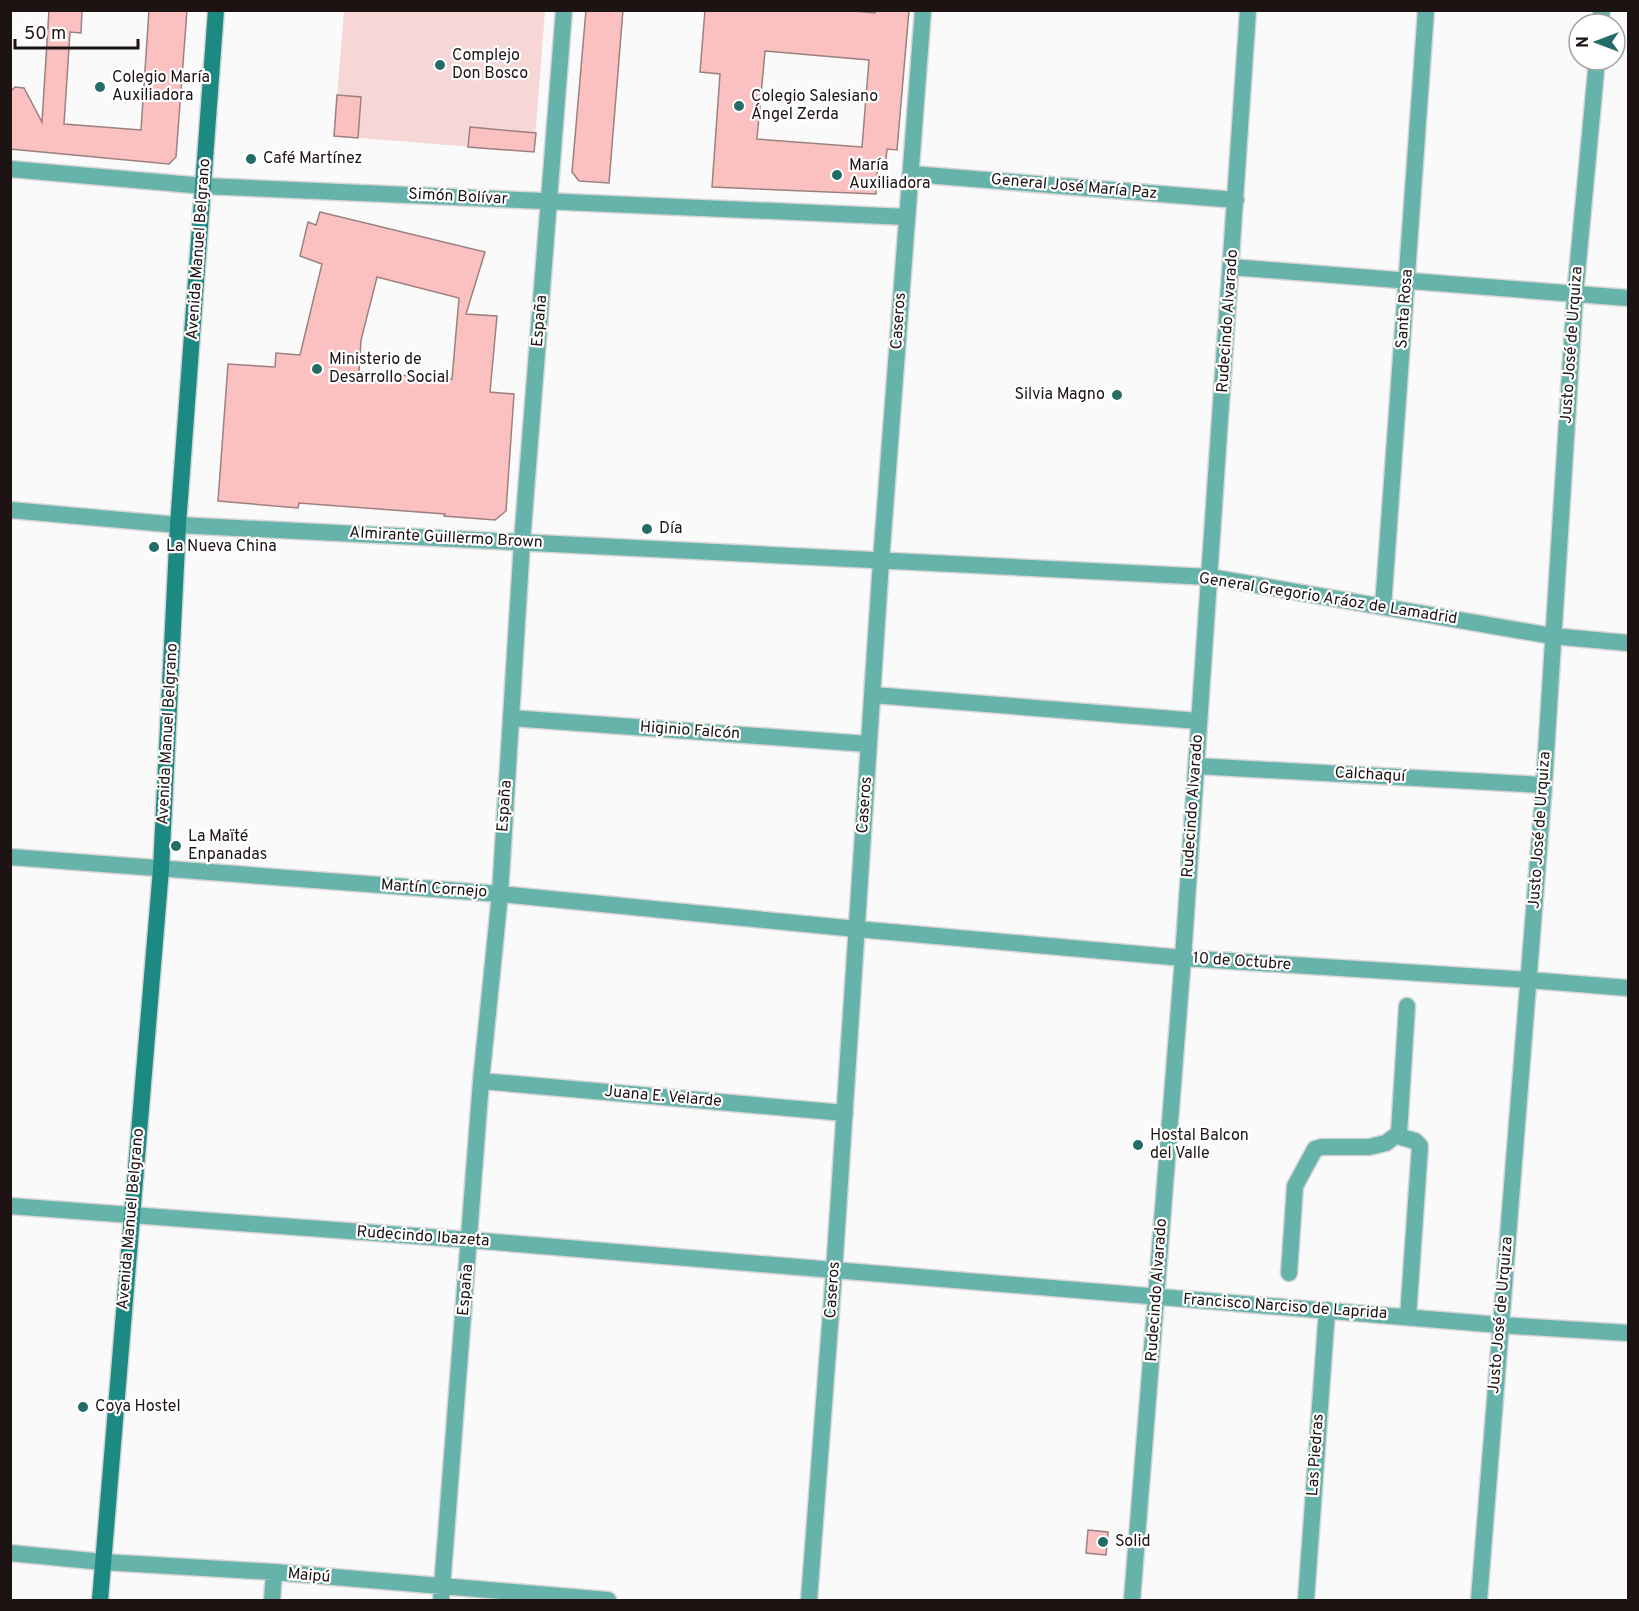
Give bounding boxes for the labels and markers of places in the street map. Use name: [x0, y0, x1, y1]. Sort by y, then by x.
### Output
place label: Complejo Don Bosco: [452, 46, 528, 84]
marker: Complejo Don Bosco: [433, 58, 447, 72]
place label: Colegio María Auxiliadora: [112, 68, 210, 106]
marker: Colegio María Auxiliadora: [93, 80, 107, 94]
place label: Colegio Salesiano Ángel Zerda: [751, 87, 878, 125]
marker: Colegio Salesiano Ángel Zerda: [732, 99, 746, 113]
place label: Café Martínez: [263, 149, 362, 169]
marker: Café Martínez: [244, 152, 258, 166]
place label: María Auxiliadora: [849, 156, 930, 194]
marker: María Auxiliadora: [830, 168, 844, 182]
place label: Ministerio de Desarrollo Social: [329, 350, 449, 388]
marker: Ministerio de Desarrollo Social: [310, 362, 324, 376]
place label: Silvia Magno: [1014, 385, 1105, 405]
marker: Silvia Magno: [1110, 388, 1124, 402]
place label: Día: [659, 519, 682, 539]
marker: Día: [640, 522, 654, 536]
place label: La Nueva China: [166, 537, 277, 557]
marker: La Nueva China: [147, 540, 161, 554]
place label: La Maïté Enpanadas: [188, 827, 267, 865]
marker: La Maïté Enpanadas: [169, 839, 183, 853]
place label: Hostal Balcon del Valle: [1150, 1126, 1249, 1164]
marker: Hostal Balcon del Valle: [1131, 1138, 1145, 1152]
place label: Coya Hostel: [95, 1397, 181, 1417]
marker: Coya Hostel: [76, 1400, 90, 1414]
place label: Solid: [1115, 1532, 1150, 1552]
marker: Solid: [1096, 1535, 1110, 1549]

